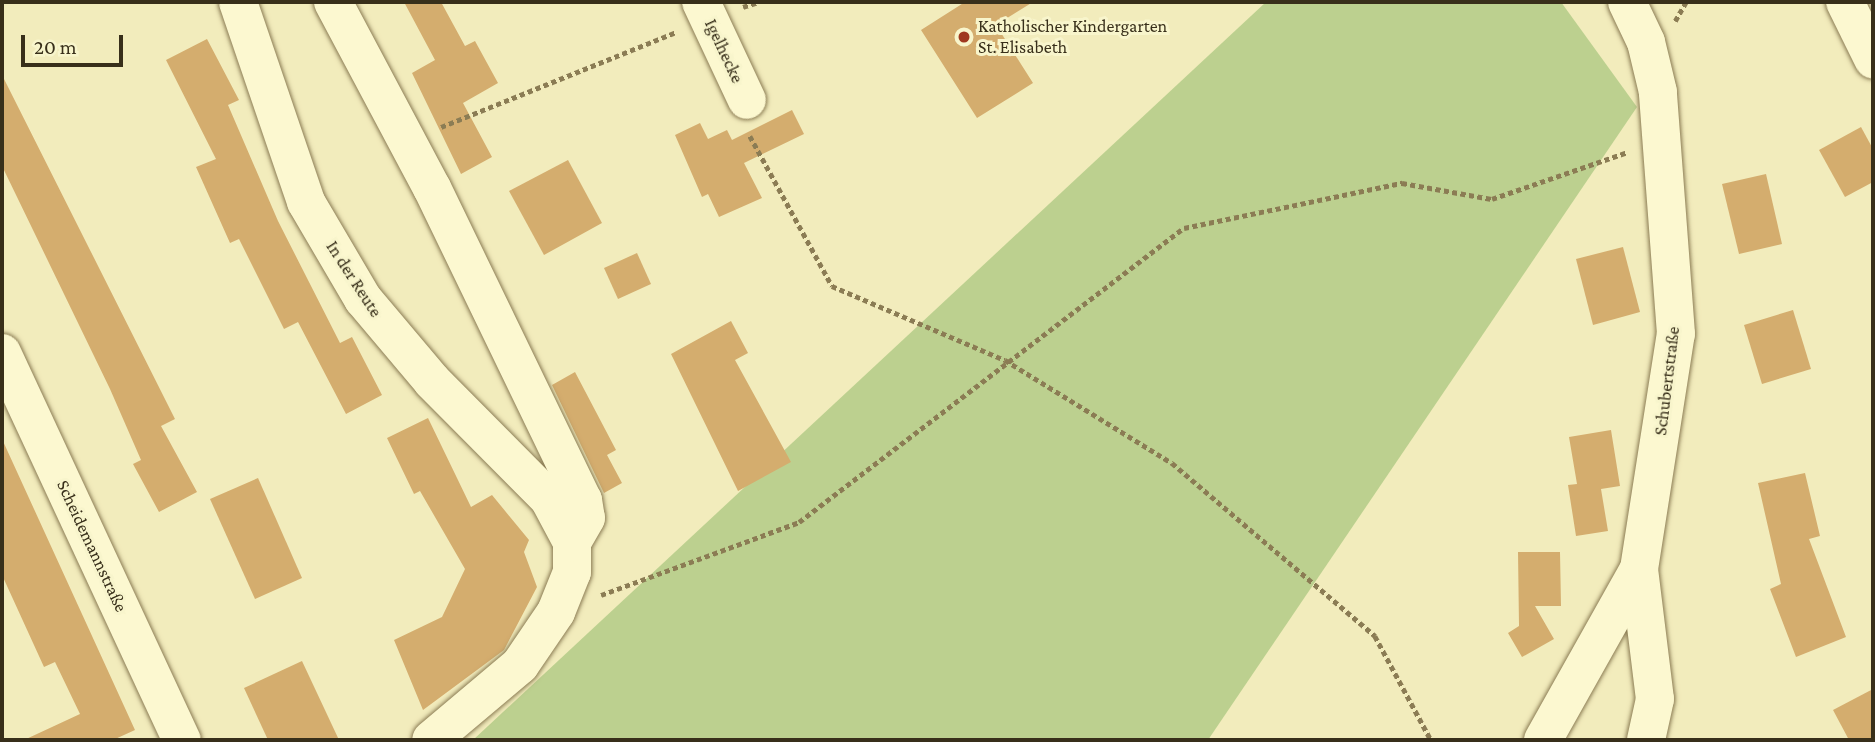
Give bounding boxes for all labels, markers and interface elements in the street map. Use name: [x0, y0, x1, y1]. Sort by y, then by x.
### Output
street label: Igelhecke: [700, 16, 748, 86]
place label: Katholischer Kindergarten St. Elisabeth: [978, 16, 1167, 58]
scale bar: [24, 21, 126, 65]
marker: Katholischer Kindergarten St. Elisabeth: [956, 29, 972, 45]
text: 20 m: [34, 35, 77, 59]
street label: In der Reute: [321, 237, 387, 321]
street label: Schubertstraße: [1650, 325, 1684, 437]
street label: Scheidemannstraße: [52, 477, 132, 615]

